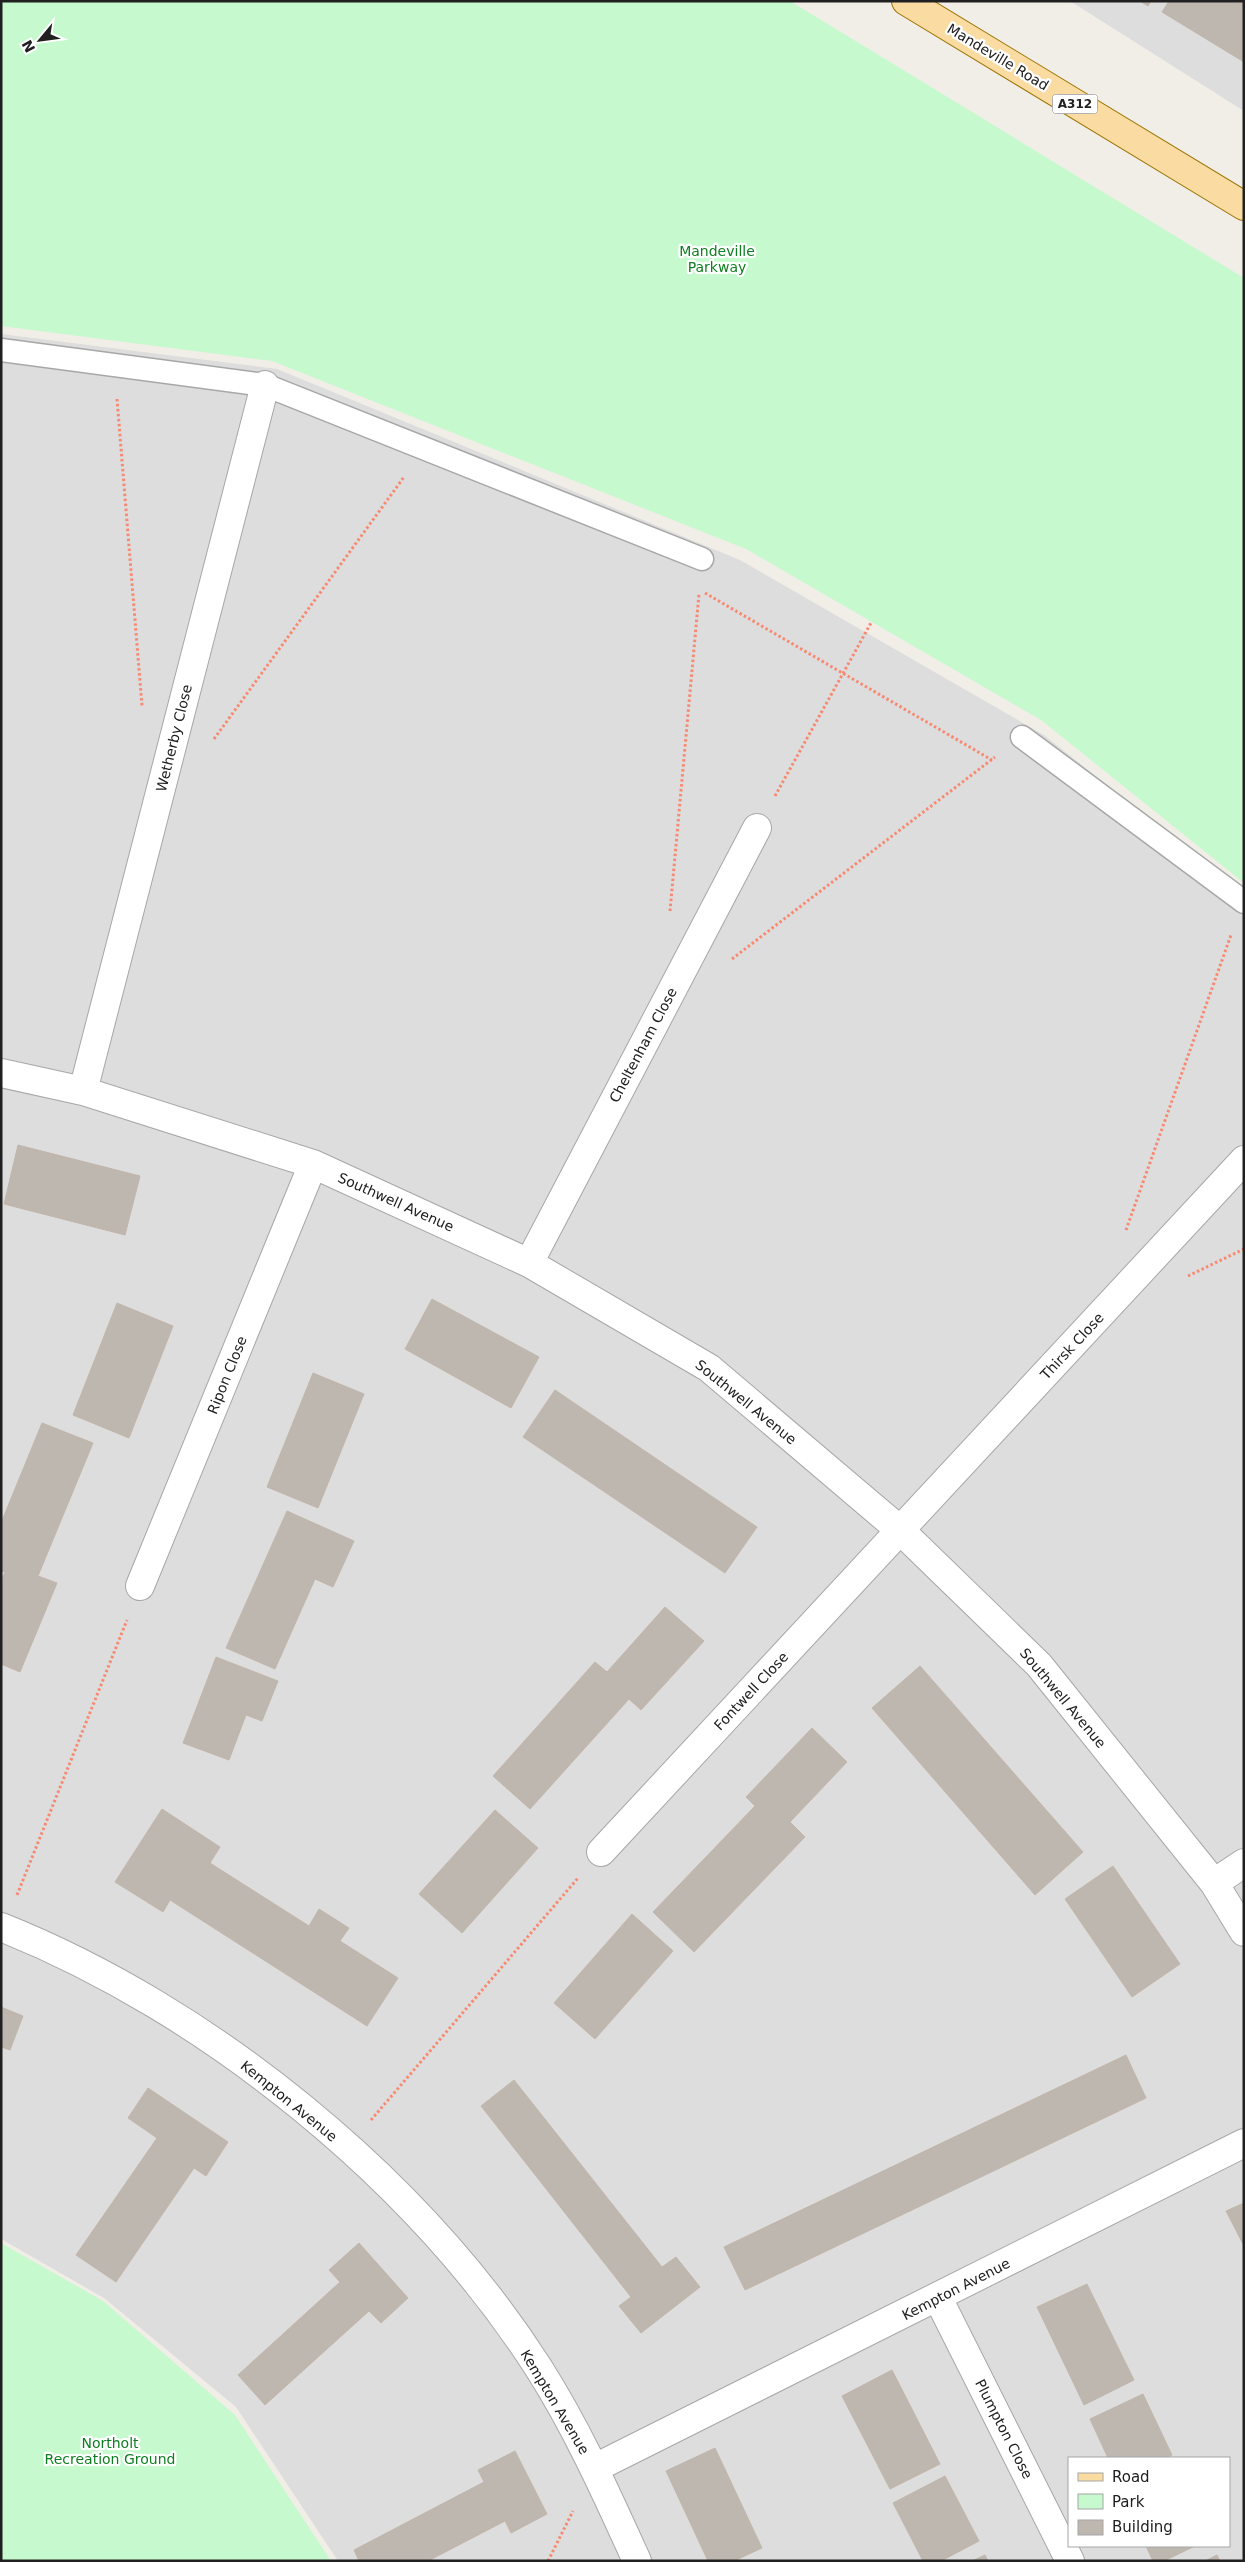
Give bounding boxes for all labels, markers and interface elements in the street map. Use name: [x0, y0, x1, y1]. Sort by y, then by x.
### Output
north arrow: [15, 15, 65, 65]
street label: Mandeville Road: [945, 20, 1051, 94]
text: N: [19, 37, 38, 55]
road number: A312: [1052, 95, 1098, 114]
park label: Mandeville Parkway: [679, 243, 755, 275]
street label: Wetherby Close: [153, 683, 195, 793]
street label: Cheltenham Close: [606, 985, 680, 1105]
street label: Southwell Avenue: [336, 1169, 456, 1235]
street label: Thirsk Close: [1036, 1309, 1107, 1383]
street label: Ripon Close: [204, 1334, 250, 1416]
street label: Southwell Avenue: [692, 1356, 800, 1448]
street label: Southwell Avenue: [1017, 1645, 1109, 1751]
street label: Fontwell Close: [711, 1649, 791, 1733]
street label: Kempton Avenue: [238, 2057, 340, 2145]
street label: Kempton Avenue: [899, 2255, 1013, 2323]
street label: Kempton Avenue: [517, 2347, 593, 2457]
street label: Plumpton Close: [972, 2377, 1036, 2481]
park label: Northolt Recreation Ground: [45, 2435, 175, 2467]
legend: [1068, 2457, 1230, 2547]
text: Road: [1112, 2468, 1150, 2486]
text: Park: [1112, 2493, 1145, 2511]
text: Building: [1112, 2518, 1173, 2536]

